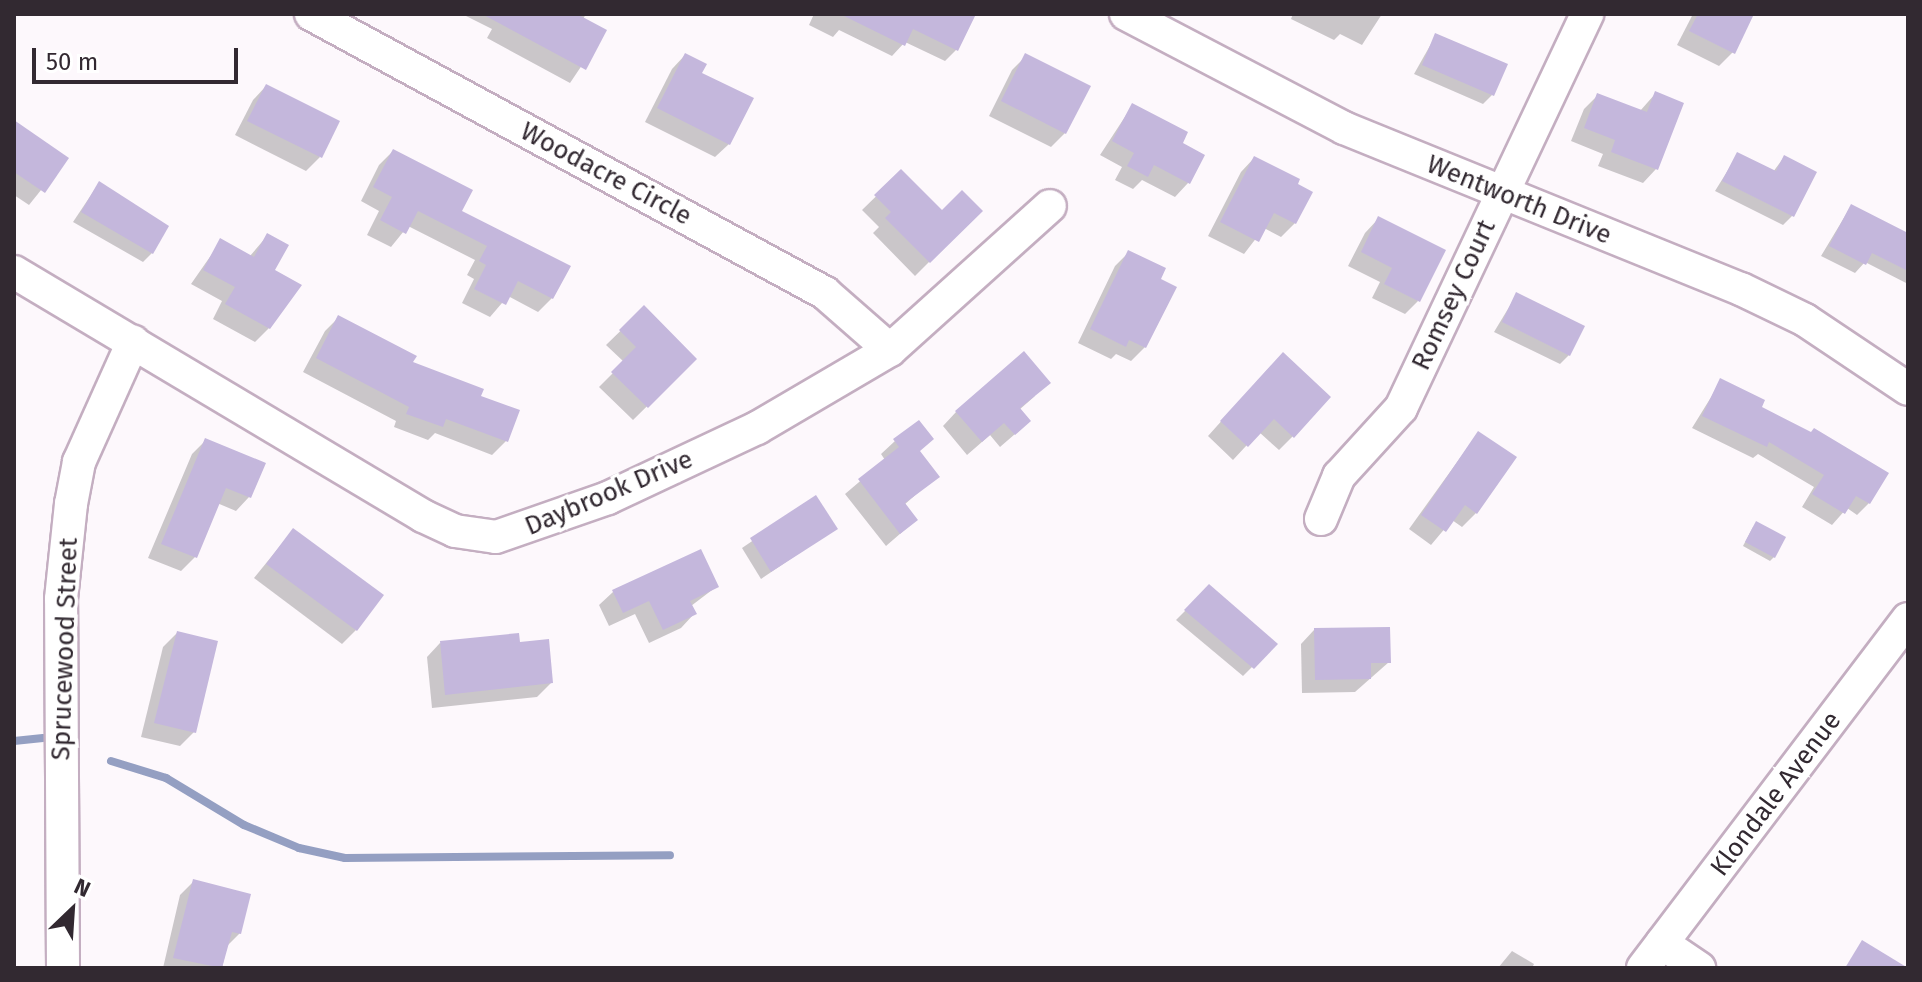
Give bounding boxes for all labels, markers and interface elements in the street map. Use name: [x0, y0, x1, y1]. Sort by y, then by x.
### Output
scale bar: [36, 32, 242, 82]
text: 50 m: [46, 48, 98, 76]
street label: Woodacre Circle: [515, 116, 697, 232]
street label: Wentworth Drive: [1422, 149, 1616, 251]
street label: Romsey Court: [1406, 215, 1502, 375]
street label: Daybrook Drive: [520, 444, 698, 542]
street label: Sprucewood Street: [46, 537, 84, 761]
street label: Klondale Avenue: [1704, 706, 1848, 882]
north arrow: [32, 870, 112, 950]
text: N: [70, 872, 95, 903]

